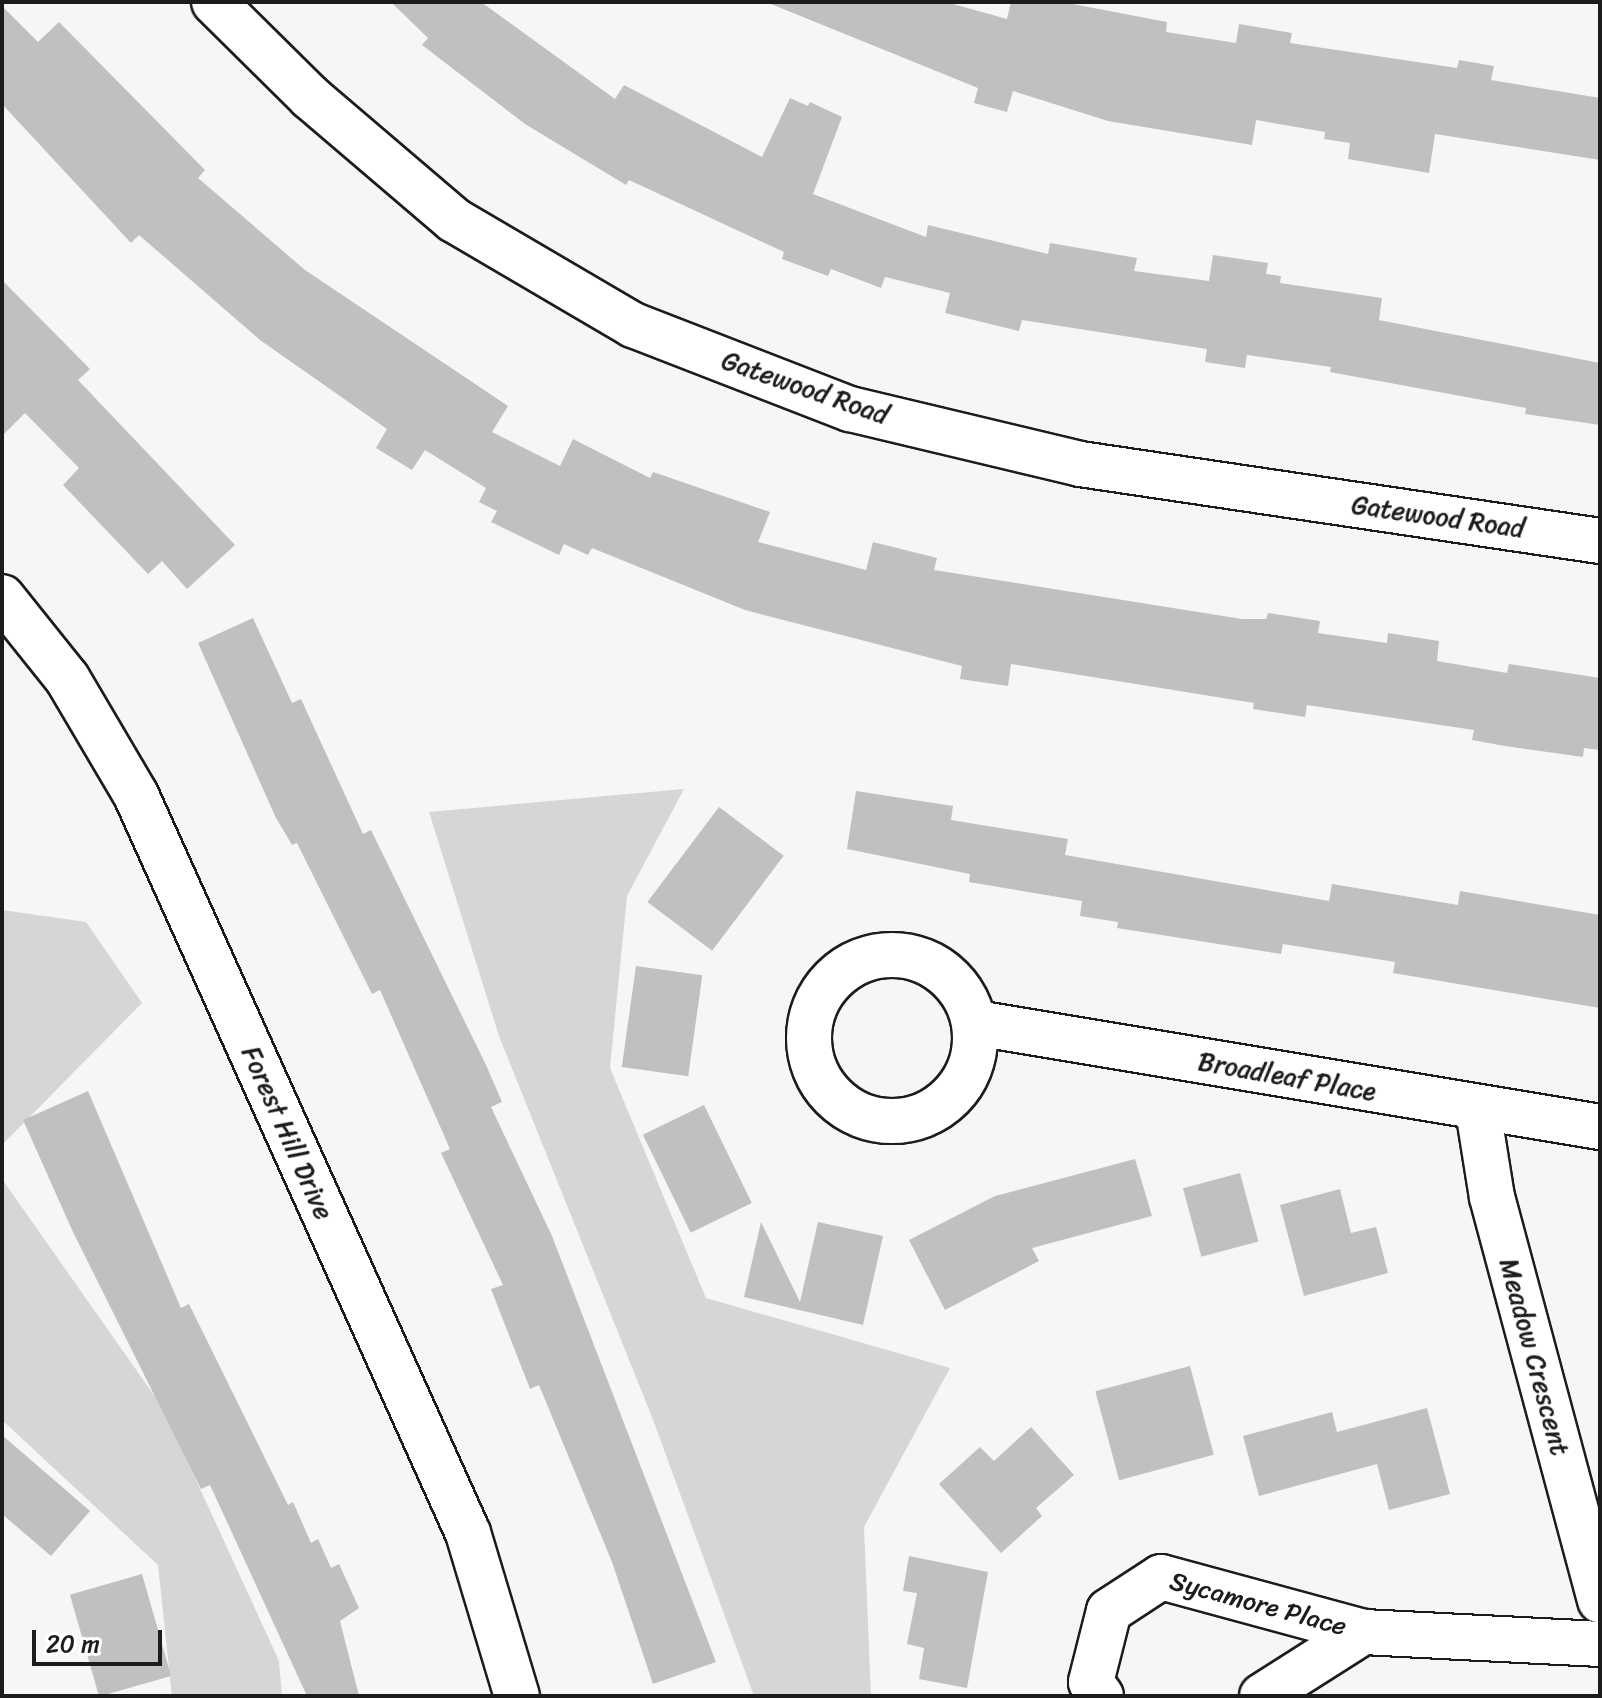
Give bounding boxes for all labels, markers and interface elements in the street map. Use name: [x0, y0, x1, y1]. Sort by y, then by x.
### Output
street label: Gatewood Road: [718, 345, 892, 431]
street label: Gatewood Road: [1350, 489, 1526, 545]
street label: Forest Hill Drive: [235, 1041, 339, 1225]
street label: Broadleaf Place: [1195, 1046, 1379, 1108]
street label: Meadow Crescent: [1493, 1255, 1575, 1459]
street label: Sycamore Place: [1166, 1565, 1350, 1643]
scale bar: [36, 1614, 166, 1664]
text: 20 m: [46, 1623, 100, 1665]

